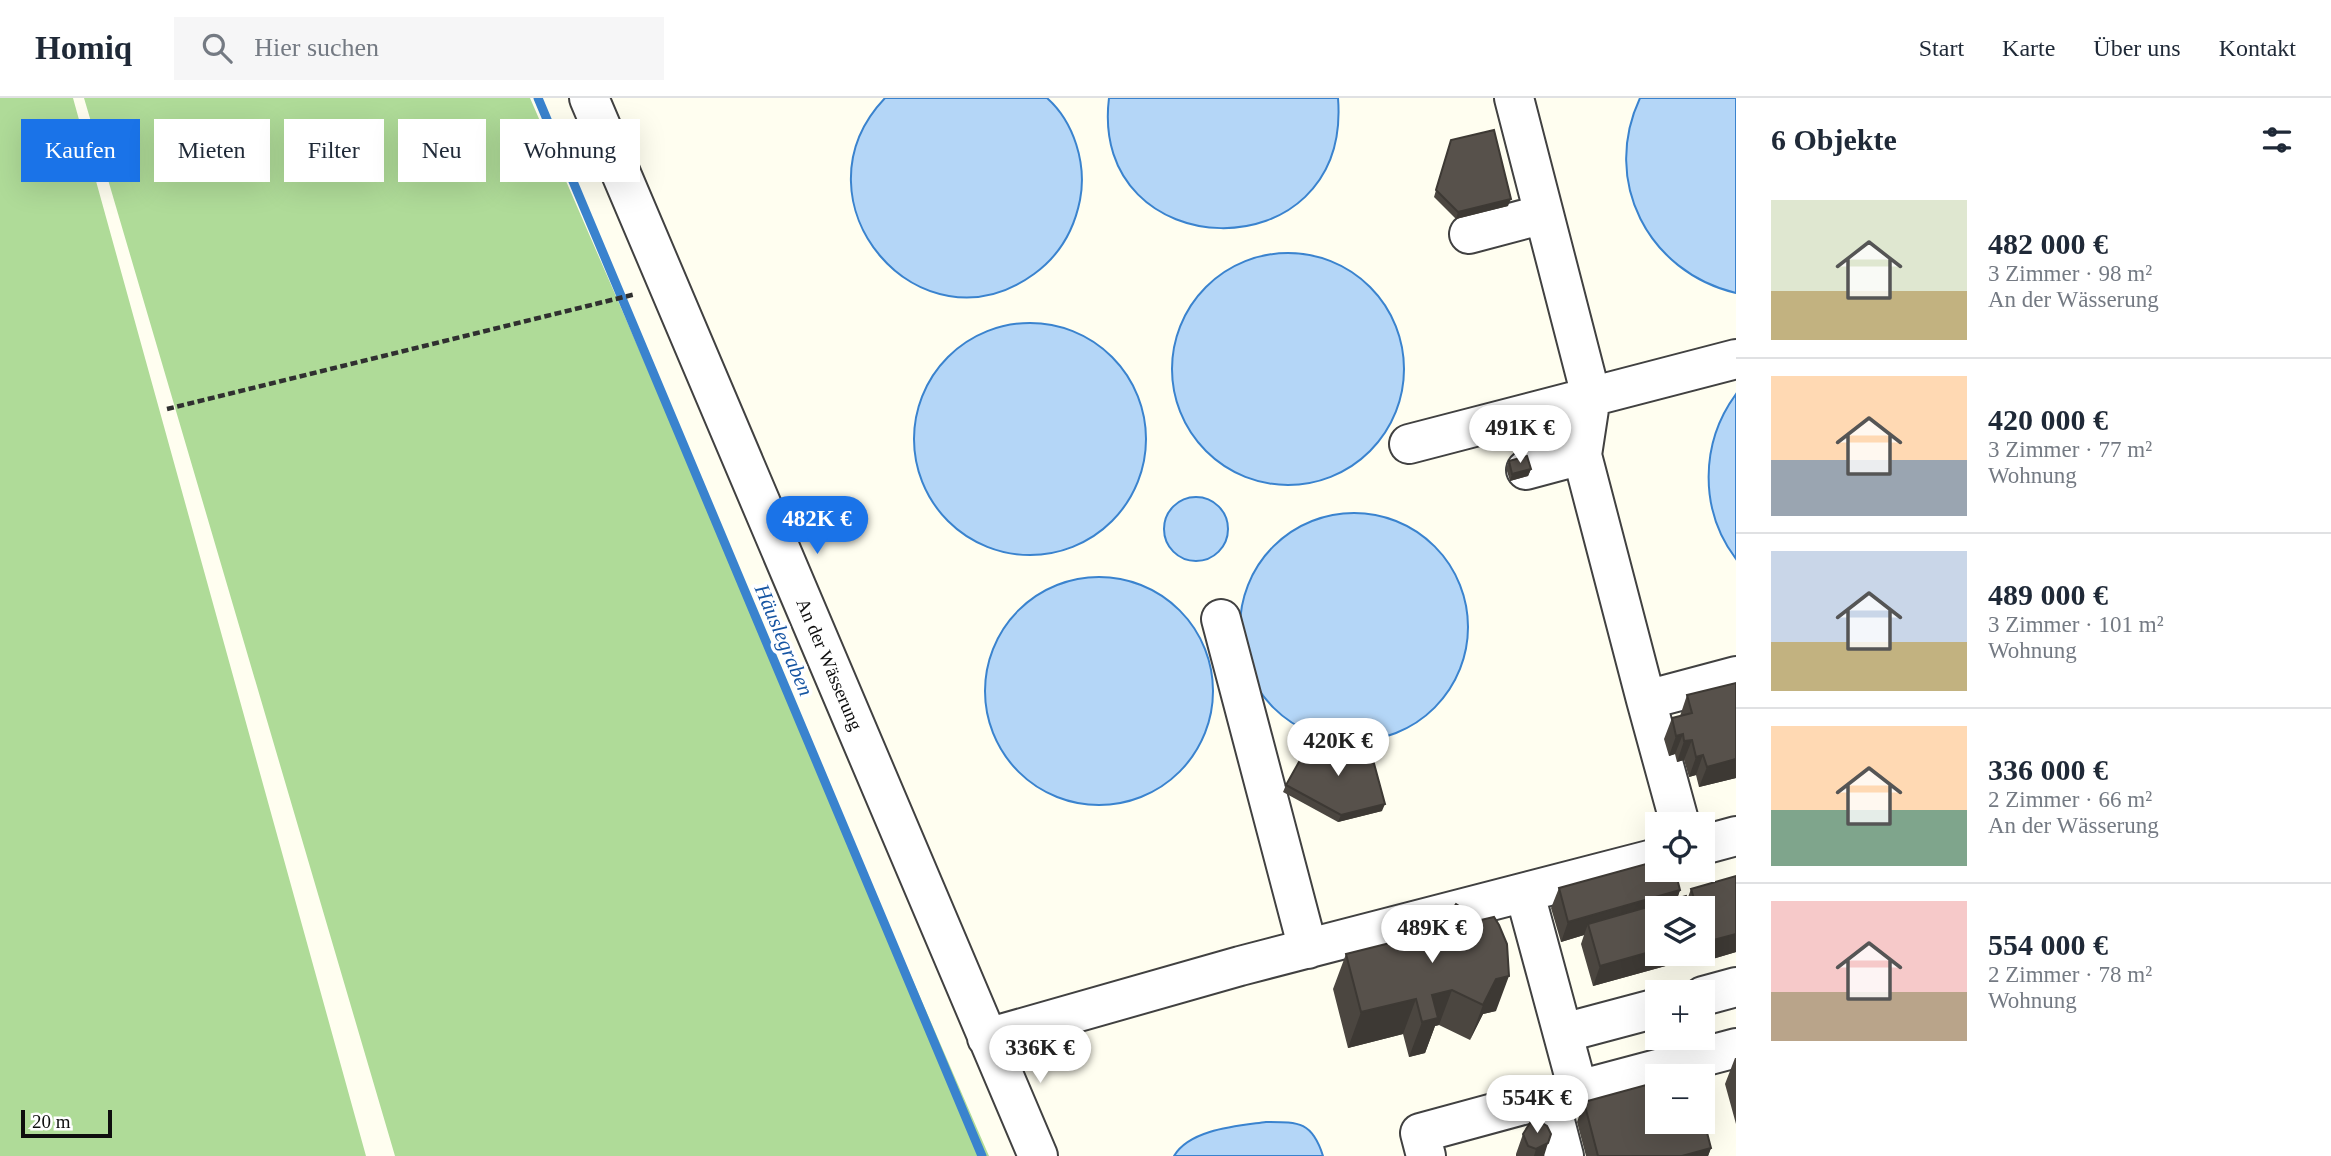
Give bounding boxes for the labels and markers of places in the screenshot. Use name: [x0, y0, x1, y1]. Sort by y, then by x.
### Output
pin: 491K €: [1463, 406, 1577, 465]
pin: 482K €: [760, 496, 874, 556]
pin: 420K €: [1281, 718, 1395, 778]
pin: 489K €: [1375, 906, 1489, 965]
pin: 336K €: [983, 1026, 1097, 1085]
pin: 554K €: [1480, 1076, 1594, 1135]

